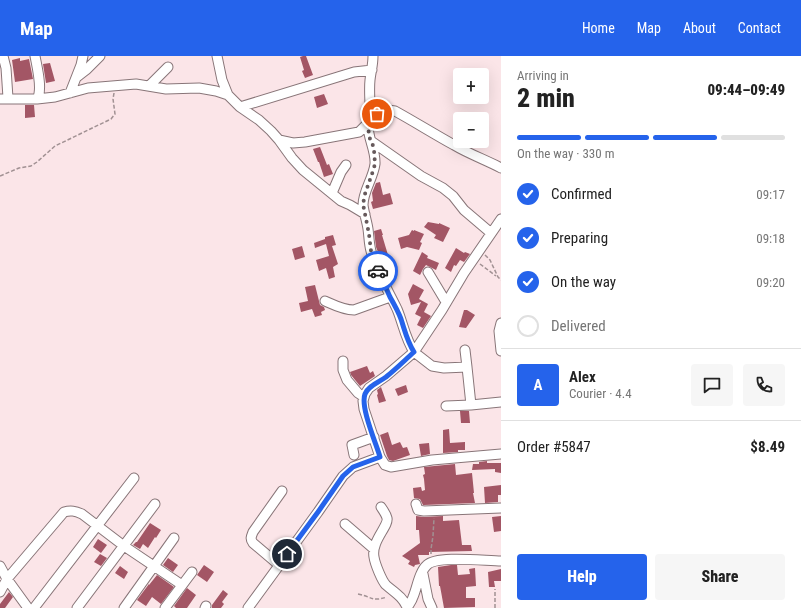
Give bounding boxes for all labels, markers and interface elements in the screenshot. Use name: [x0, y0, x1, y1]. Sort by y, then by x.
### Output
text: Map: [20, 17, 53, 40]
text: Home: [582, 20, 615, 36]
text: Map: [637, 20, 661, 36]
text: About: [683, 20, 716, 36]
text: Contact: [738, 20, 781, 36]
map controls: [453, 68, 489, 148]
button: +: [453, 68, 489, 104]
text: Arriving in: [517, 68, 569, 83]
text: 09:44–09:49: [707, 81, 785, 99]
text: 2 min: [517, 83, 575, 113]
pin: [360, 97, 394, 131]
icon: bag: [366, 103, 388, 125]
button: −: [453, 112, 489, 148]
text: On the way · 330 m: [517, 146, 614, 161]
icon: check: [517, 183, 539, 205]
text: Confirmed: [551, 185, 612, 203]
text: 09:17: [756, 187, 785, 202]
icon: check: [517, 227, 539, 249]
text: Preparing: [551, 229, 608, 247]
text: 09:18: [756, 231, 785, 246]
courier: [358, 251, 398, 291]
icon: car: [367, 260, 389, 282]
icon: check: [517, 271, 539, 293]
text: On the way: [551, 273, 616, 291]
text: 09:20: [756, 275, 785, 290]
text: Delivered: [551, 317, 606, 335]
button: chat: [691, 364, 733, 406]
button: phone: [743, 364, 785, 406]
text: Alex: [569, 368, 596, 386]
text: A: [534, 376, 542, 394]
text: Courier · 4.4: [569, 386, 632, 401]
text: Order #5847: [517, 438, 591, 456]
text: $8.49: [750, 438, 785, 456]
pin: [270, 537, 304, 571]
icon: home: [276, 543, 298, 565]
button: Help: [517, 554, 647, 600]
button: Share: [655, 554, 785, 600]

